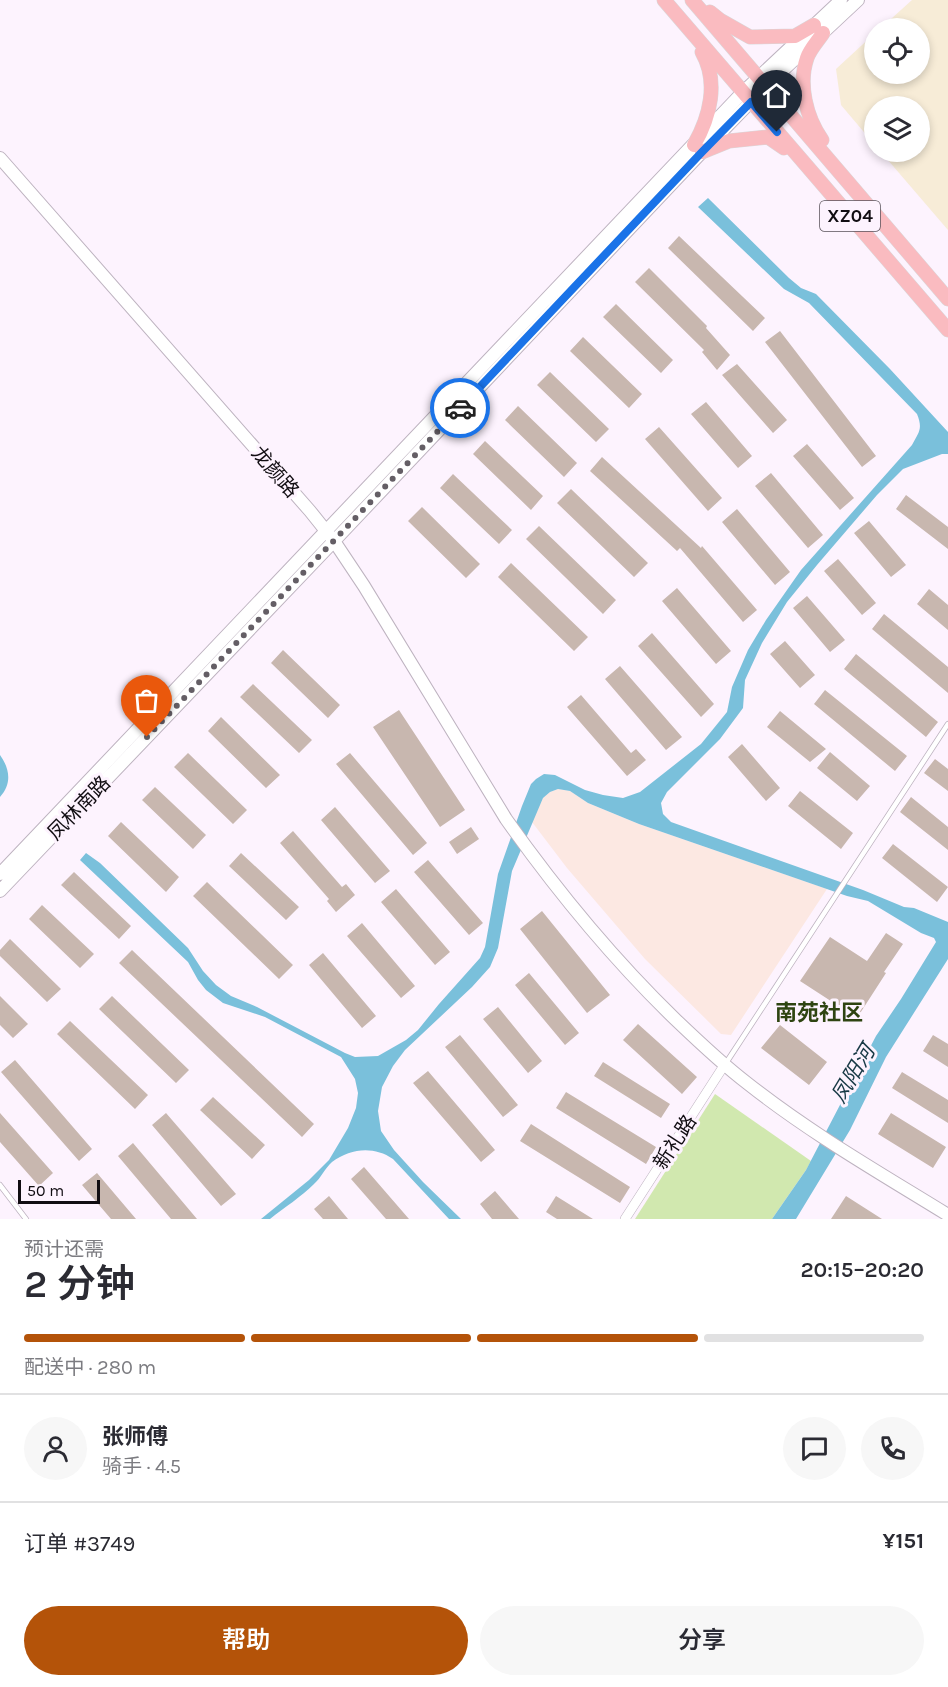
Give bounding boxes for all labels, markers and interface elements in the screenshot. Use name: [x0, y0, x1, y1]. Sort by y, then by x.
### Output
map controls: [864, 18, 930, 162]
button: locate: [864, 18, 930, 84]
pin: [751, 70, 802, 132]
icon: home: [760, 79, 793, 112]
button: layers: [864, 96, 930, 162]
road number: XZ04: [820, 201, 880, 231]
courier: [430, 378, 490, 438]
icon: car: [444, 392, 477, 425]
street label: 龙颜路: [247, 442, 303, 502]
pin: [121, 675, 172, 737]
icon: bag: [130, 684, 163, 717]
street label: 凤林南路: [43, 771, 115, 845]
district label: 南苑社区: [775, 1000, 863, 1026]
water label: 凤阳河: [826, 1037, 882, 1107]
street label: 新礼路: [649, 1111, 701, 1173]
scale bar: [18, 1177, 100, 1204]
text: 50 m: [27, 1181, 64, 1200]
text: 预计还需: [24, 1238, 104, 1261]
text: 20:15–20:20: [800, 1257, 924, 1283]
text: 2 分钟: [24, 1261, 135, 1307]
text: 配送中 · 280 m: [24, 1356, 156, 1379]
button: person: [24, 1417, 87, 1480]
button: chat: [783, 1417, 846, 1480]
button: phone: [861, 1417, 924, 1480]
text: 张师傅: [102, 1424, 168, 1450]
text: 骑手 · 4.5: [102, 1455, 181, 1478]
text: ¥151: [883, 1528, 924, 1554]
text: 订单 #3749: [24, 1531, 135, 1557]
button: 帮助: [24, 1606, 468, 1675]
button: 分享: [480, 1606, 924, 1675]

